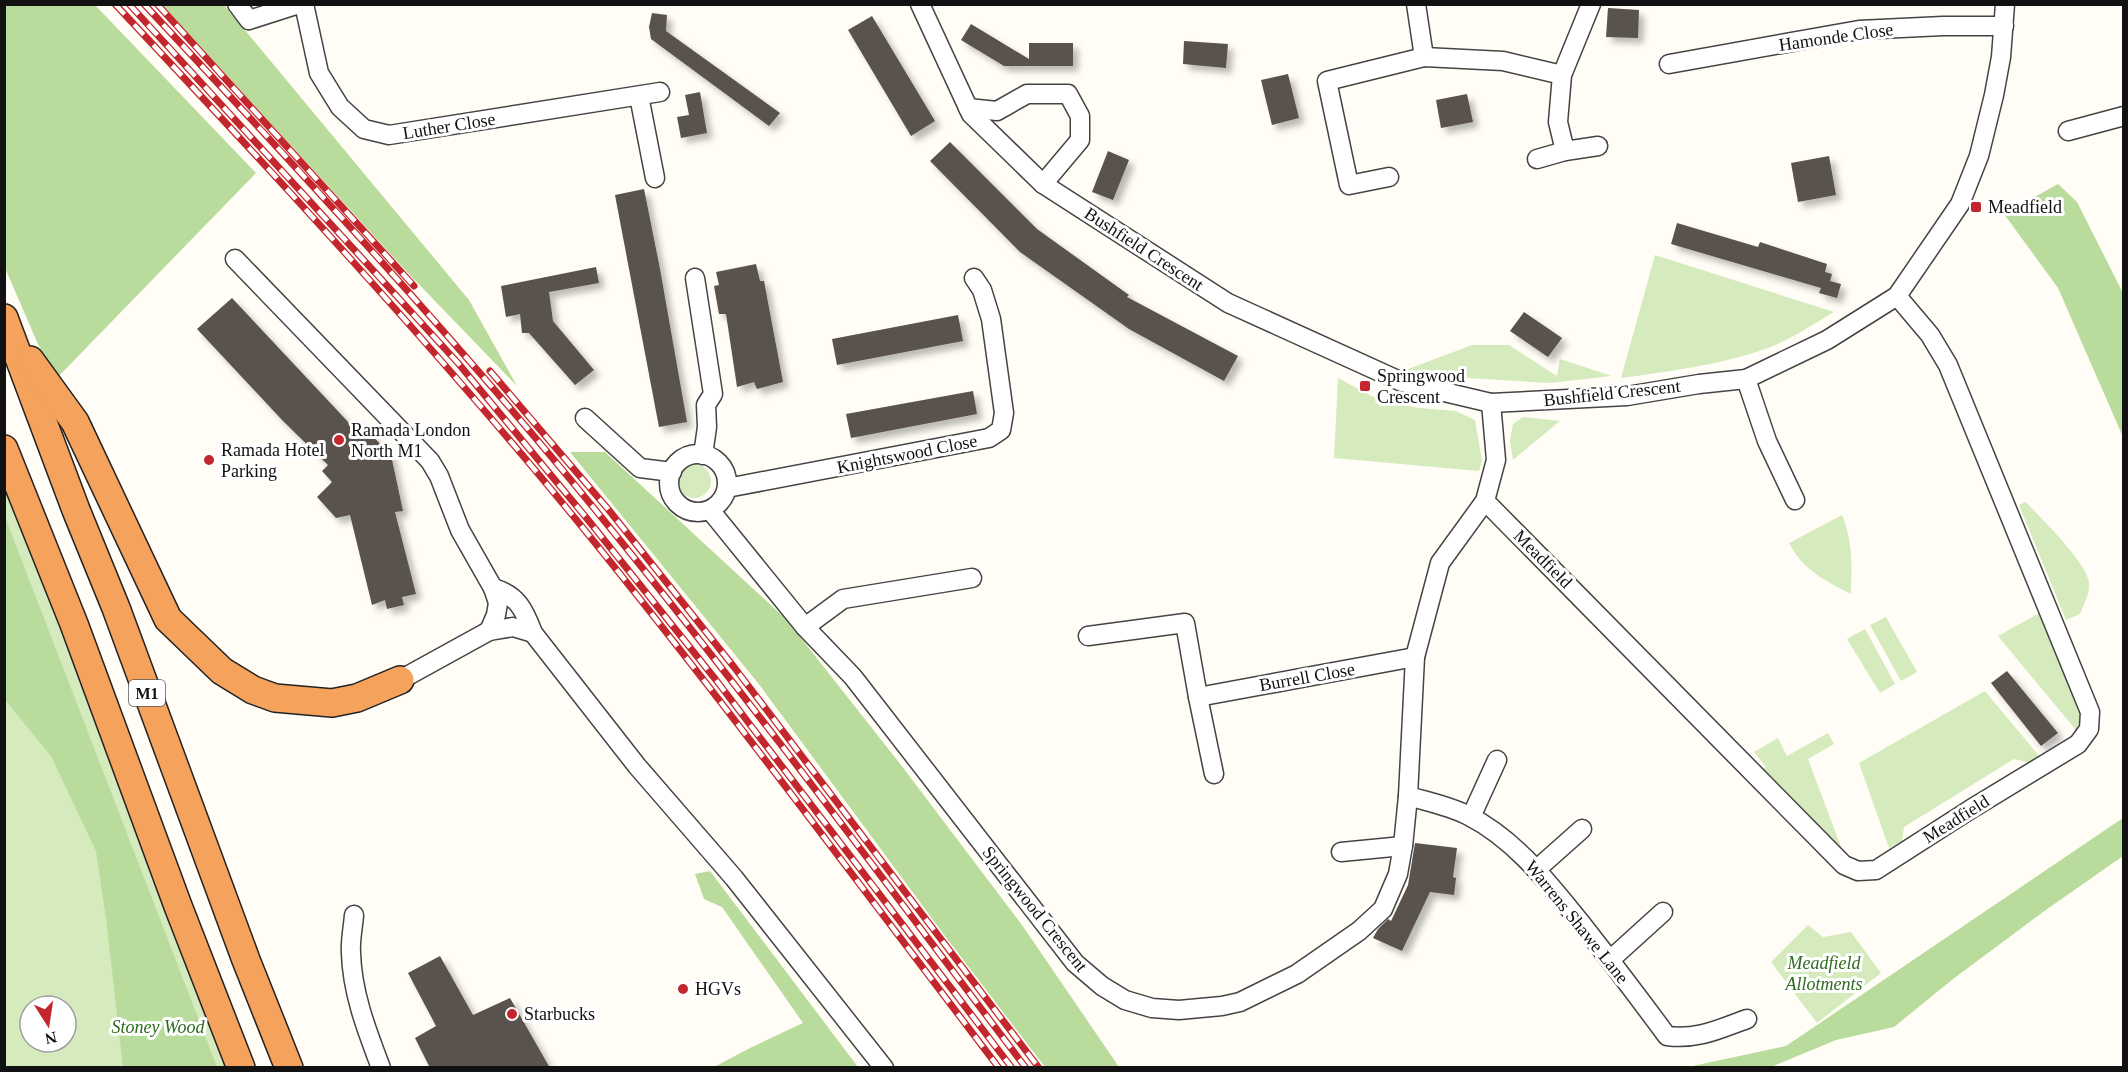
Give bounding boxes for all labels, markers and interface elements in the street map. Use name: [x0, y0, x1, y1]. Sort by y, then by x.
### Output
street label: Hamonde Close: [1777, 19, 1895, 55]
street label: Luther Close: [401, 109, 497, 143]
place label: Meadfield: [1988, 197, 2062, 217]
marker: Meadfield: [1969, 200, 1983, 214]
street label: Bushfield Crescent: [1081, 203, 1207, 295]
place label: Springwood Crescent: [1377, 366, 1465, 407]
street label: Bushfield Crescent: [1543, 376, 1681, 410]
marker: Springwood Crescent: [1358, 379, 1372, 393]
place label: Ramada London North M1: [351, 420, 470, 461]
street label: Knightswood Close: [835, 431, 979, 477]
marker: Ramada London North M1: [332, 433, 346, 447]
place label: Ramada Hotel Parking: [221, 440, 324, 481]
marker: Ramada Hotel Parking: [202, 453, 216, 467]
street label: Meadfield: [1510, 526, 1576, 592]
street label: Burrell Close: [1258, 659, 1356, 695]
road number: M1: [129, 680, 165, 706]
street label: Meadfield: [1919, 791, 1993, 847]
street label: Springwood Crescent: [978, 842, 1092, 976]
street label: Warrens Shawe Lane: [1521, 856, 1633, 988]
park label: Meadfield Allotments: [1785, 953, 1863, 994]
place label: HGVs: [695, 979, 741, 999]
marker: HGVs: [676, 982, 690, 996]
north arrow: [18, 994, 78, 1054]
place label: Starbucks: [524, 1004, 595, 1024]
marker: Starbucks: [505, 1007, 519, 1021]
park label: Stoney Wood: [112, 1017, 205, 1037]
text: N: [43, 1029, 58, 1048]

